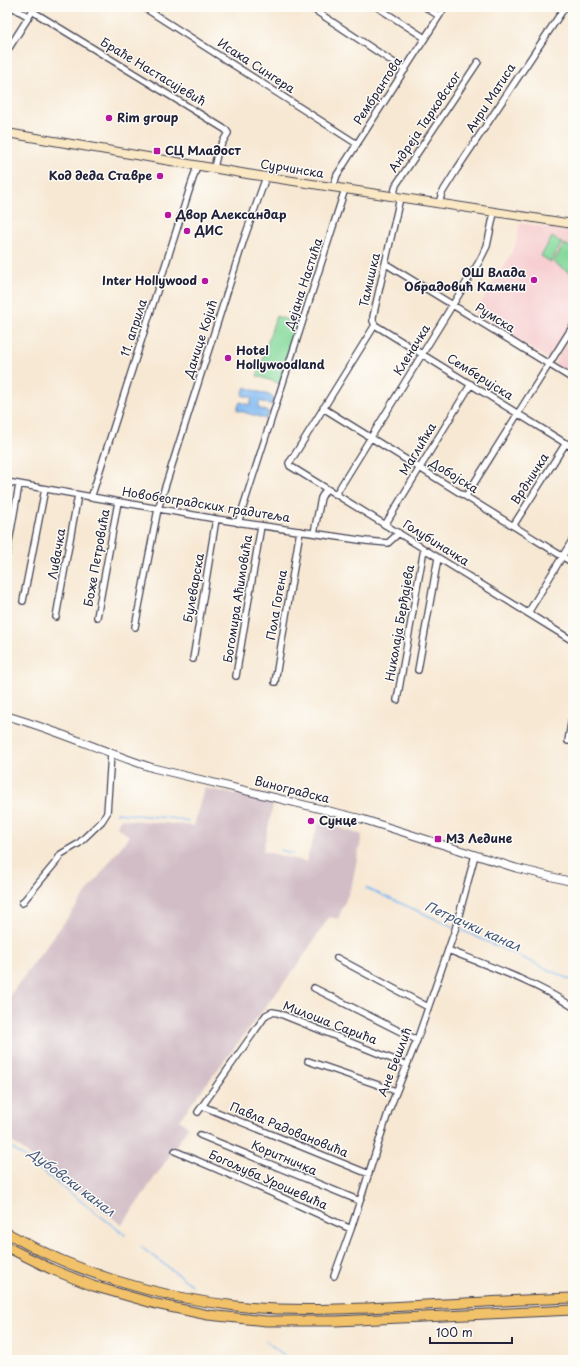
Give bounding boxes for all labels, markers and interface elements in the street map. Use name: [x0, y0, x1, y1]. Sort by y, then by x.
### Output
street label: Браће Настасијевић: [97, 33, 210, 110]
street label: Исака Сингера: [214, 33, 299, 97]
street label: Рембрантова: [348, 52, 406, 128]
street label: Анри Матиса: [461, 59, 519, 136]
street label: Андреја Тарковског: [384, 67, 465, 175]
place label: Rim group: [117, 108, 179, 126]
marker: Rim group: [104, 113, 114, 123]
place label: СЦ Младост: [165, 141, 242, 159]
marker: СЦ Младост: [152, 146, 162, 156]
street label: Сурчинска: [259, 154, 326, 182]
place label: Код деда Ставре: [49, 166, 152, 184]
marker: Код деда Ставре: [155, 171, 165, 181]
place label: Двор Александар: [175, 205, 287, 223]
marker: Двор Александар: [163, 210, 173, 220]
place label: ДИС: [194, 221, 223, 239]
marker: ДИС: [182, 226, 192, 236]
street label: Дејана Настића: [279, 235, 326, 333]
street label: Тамишка: [354, 251, 384, 309]
place label: ОШ Влада Обрадовић Камени: [404, 263, 527, 295]
place label: Inter Hollywood: [102, 271, 198, 289]
marker: ОШ Влада Обрадовић Камени: [529, 275, 539, 285]
marker: Inter Hollywood: [200, 276, 210, 286]
street label: 11. априла: [115, 296, 151, 359]
street label: Данице Којић: [179, 297, 221, 381]
street label: Румска: [472, 298, 519, 337]
street label: Кленачка: [388, 320, 434, 379]
place label: Hotel Hollywoodland: [236, 341, 325, 373]
street label: Семберијска: [444, 349, 518, 404]
marker: Hotel Hollywoodland: [223, 353, 233, 363]
street label: Маглићка: [394, 418, 440, 478]
street label: Врдничка: [506, 449, 553, 508]
street label: Добојска: [426, 453, 483, 497]
street label: Новобеоградских градитеља: [121, 482, 292, 526]
street label: Боже Петровића: [79, 507, 114, 608]
street label: Голубиначка: [400, 515, 474, 570]
street label: Ливачка: [43, 526, 69, 581]
street label: Богомира Аћимовића: [218, 533, 256, 664]
street label: Булеварска: [178, 551, 208, 624]
street label: Николаја Берђајева: [380, 563, 418, 682]
street label: Пола Гогена: [261, 568, 291, 642]
street label: Виноградска: [253, 771, 332, 807]
place label: Сунце: [319, 811, 358, 829]
marker: Сунце: [306, 816, 316, 826]
place label: МЗ Ледине: [446, 829, 513, 847]
marker: МЗ Ледине: [433, 834, 443, 844]
water label: Петрачки канал: [422, 896, 524, 955]
street label: Милоша Сарића: [281, 996, 380, 1048]
street label: Ане Бешлић: [373, 1024, 416, 1099]
street label: Павла Радовановића: [228, 1097, 352, 1161]
street label: Коритничка: [249, 1135, 320, 1179]
water label: Дубовски канал: [24, 1142, 120, 1220]
street label: Богољуба Урошевића: [206, 1145, 331, 1214]
scale bar: [430, 1319, 512, 1345]
text: 100 m: [436, 1323, 473, 1341]

